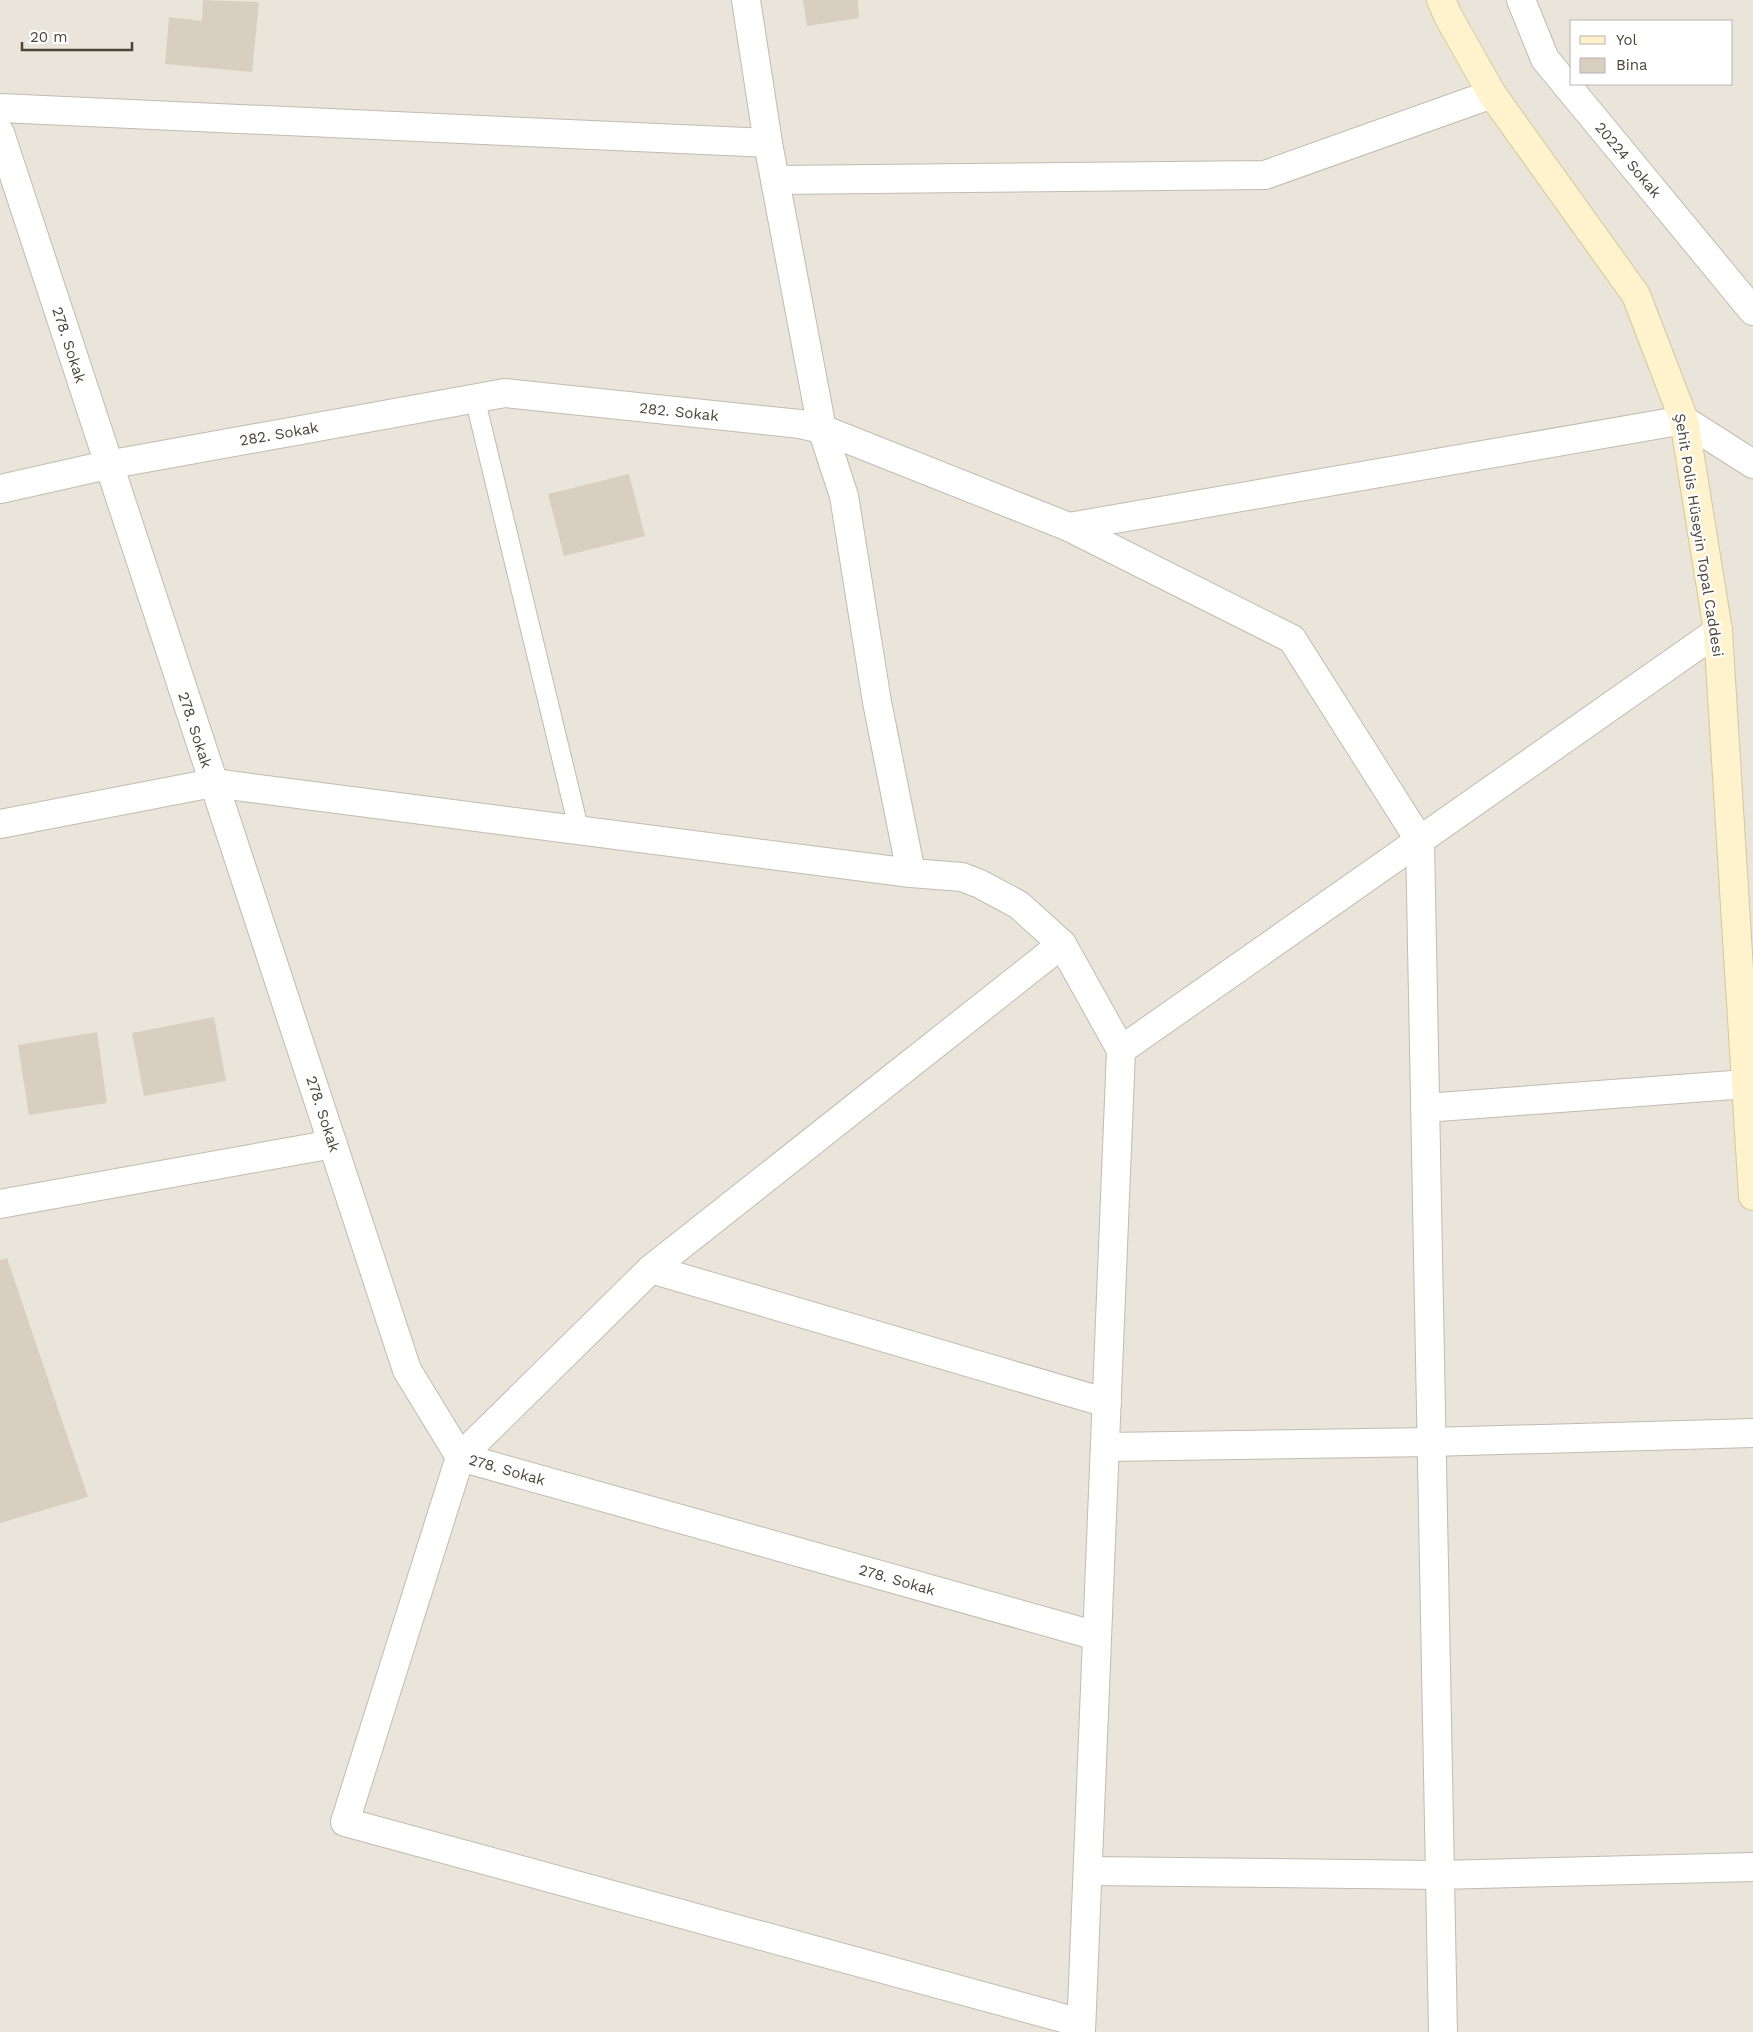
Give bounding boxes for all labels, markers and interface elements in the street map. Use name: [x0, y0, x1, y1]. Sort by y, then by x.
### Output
scale bar: [22, 20, 132, 52]
legend: [1570, 20, 1733, 85]
text: 20 m: [30, 28, 68, 46]
text: Yol: [1616, 31, 1638, 49]
text: Bina: [1616, 56, 1648, 74]
street label: 20224 Sokak: [1591, 118, 1665, 202]
street label: 278. Sokak: [48, 305, 90, 386]
street label: 282. Sokak: [638, 399, 720, 425]
street label: Şehit Polis Hüseyin Topal Caddesi: [1671, 412, 1727, 658]
street label: 282. Sokak: [238, 418, 320, 450]
street label: 278. Sokak: [174, 690, 216, 771]
street label: 278. Sokak: [302, 1074, 344, 1155]
street label: 278. Sokak: [467, 1450, 548, 1490]
street label: 278. Sokak: [857, 1560, 938, 1600]

